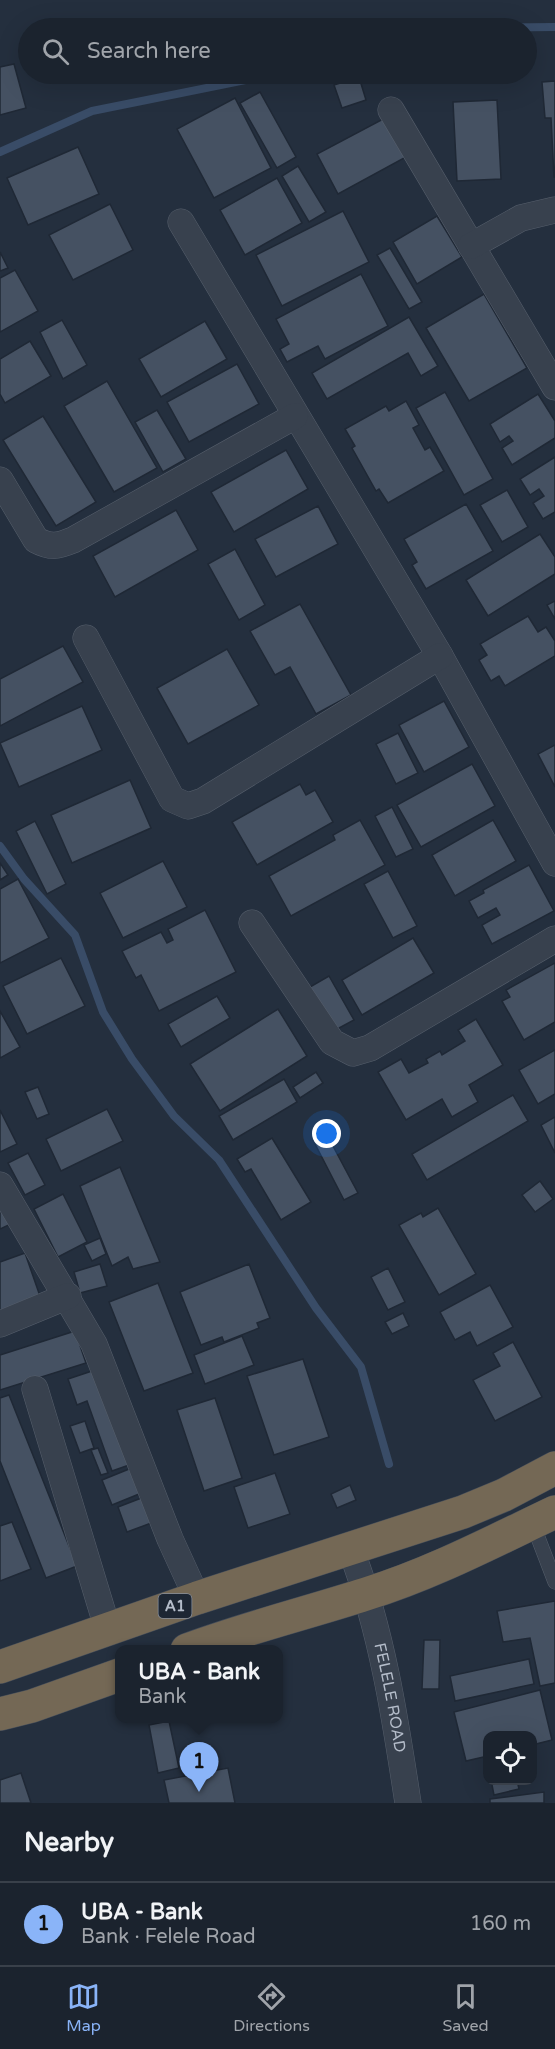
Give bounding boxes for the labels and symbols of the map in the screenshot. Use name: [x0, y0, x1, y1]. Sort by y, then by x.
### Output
your location: [312, 1119, 341, 1148]
road number: A1: [158, 1594, 192, 1618]
street label: FELELE ROAD: [369, 1641, 410, 1754]
pin: 1: [180, 1742, 218, 1792]

